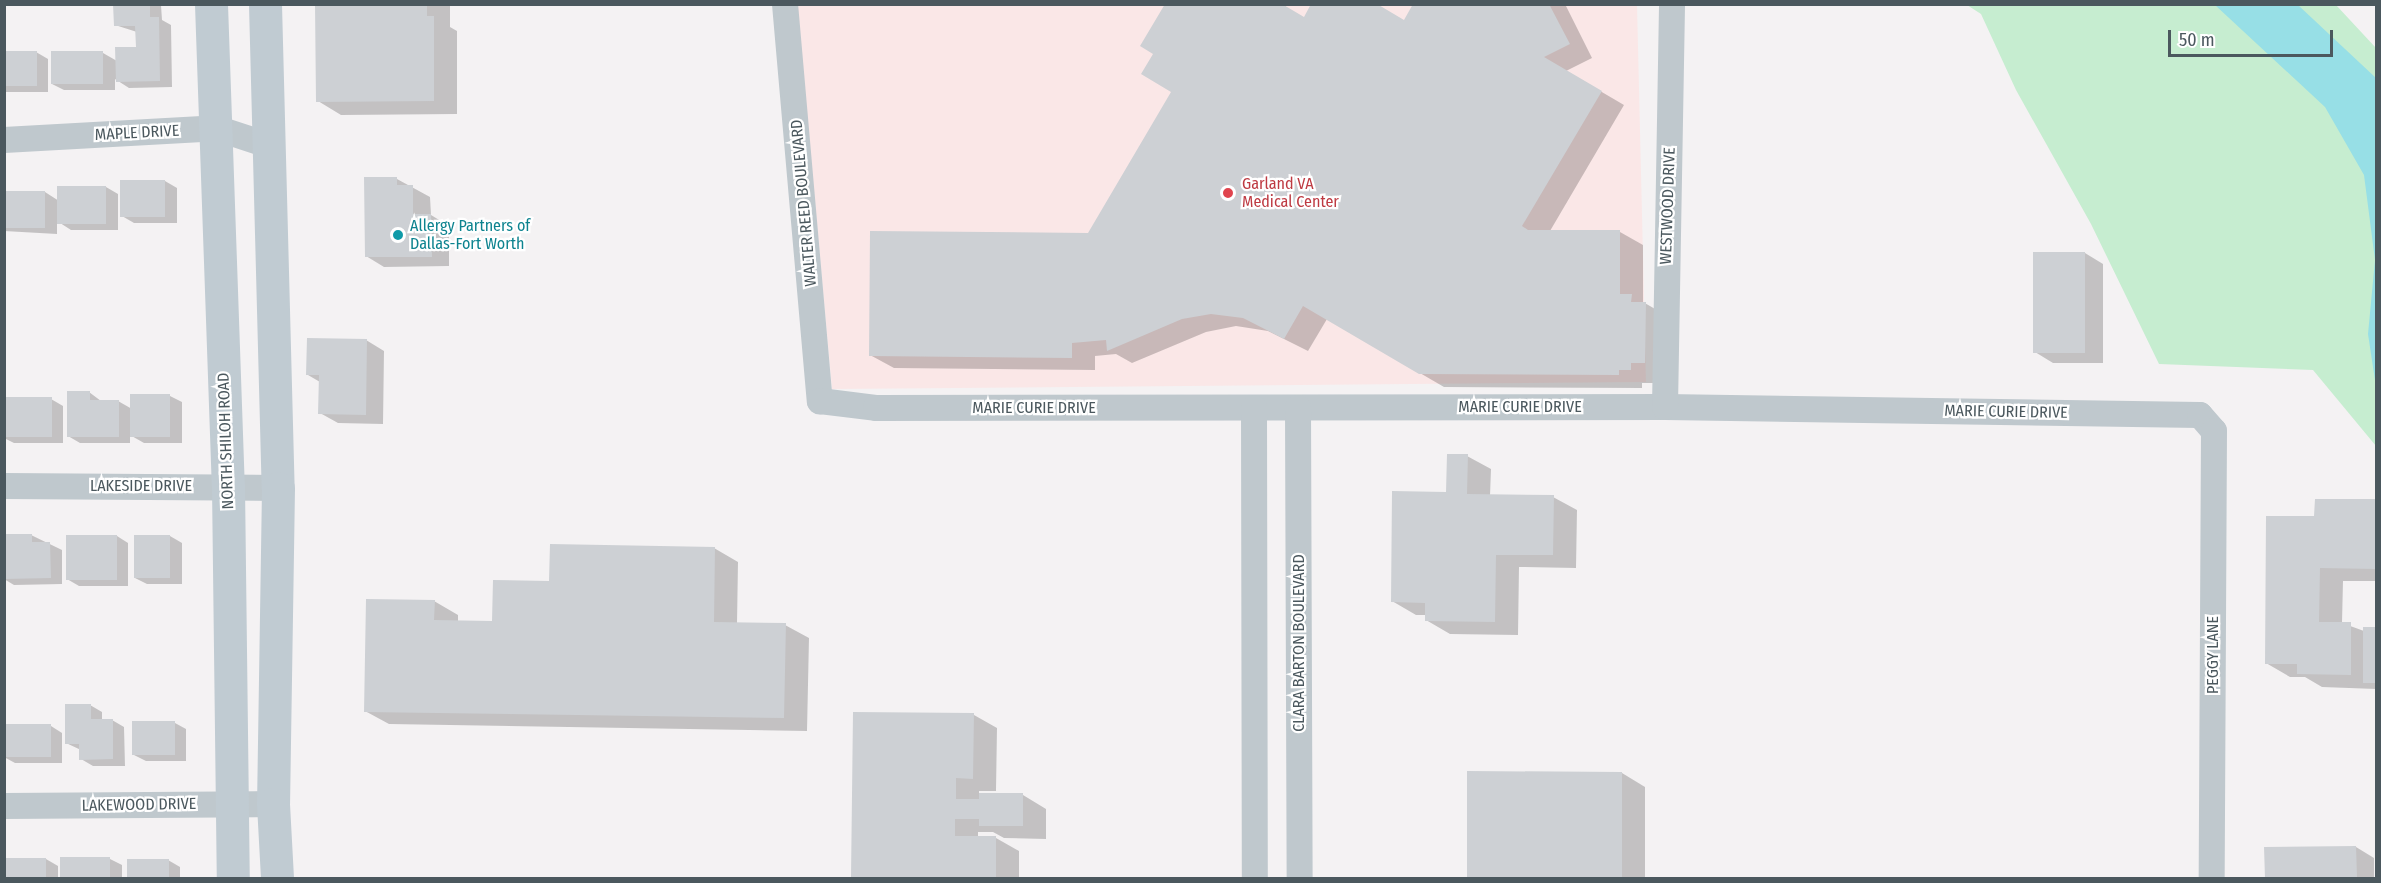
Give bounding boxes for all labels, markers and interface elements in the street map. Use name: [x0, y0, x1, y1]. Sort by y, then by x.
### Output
scale bar: [2171, 18, 2336, 56]
text: 50 m: [2179, 29, 2215, 51]
street label: WALTER REED BOULEVARD: [787, 119, 821, 287]
street label: MAPLE DRIVE: [94, 121, 180, 145]
street label: WESTWOOD DRIVE: [1656, 147, 1680, 265]
place label: Garland VA Medical Center: [1242, 174, 1339, 212]
marker: Garland VA Medical Center: [1219, 184, 1237, 202]
place label: Allergy Partners of Dallas-Fort Worth: [410, 216, 530, 254]
marker: Allergy Partners of Dallas-Fort Worth: [391, 228, 405, 242]
street label: NORTH SHILOH ROAD: [214, 372, 238, 510]
street label: MARIE CURIE DRIVE: [1458, 397, 1582, 417]
street label: MARIE CURIE DRIVE: [972, 398, 1096, 418]
street label: MARIE CURIE DRIVE: [1944, 401, 2068, 423]
street label: LAKESIDE DRIVE: [90, 476, 192, 496]
street label: CLARA BARTON BOULEVARD: [1289, 554, 1309, 732]
street label: PEGGY LANE: [2203, 616, 2223, 694]
street label: LAKEWOOD DRIVE: [82, 794, 196, 816]

